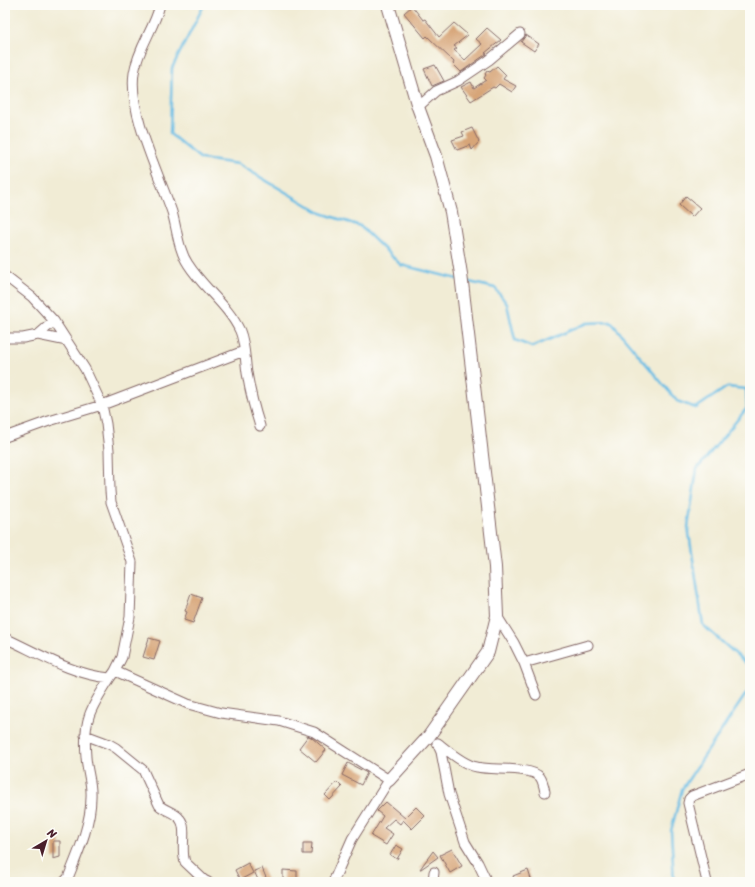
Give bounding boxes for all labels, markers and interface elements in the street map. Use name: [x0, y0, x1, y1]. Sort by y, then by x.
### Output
north arrow: [26, 821, 66, 861]
text: N: [42, 823, 61, 844]

